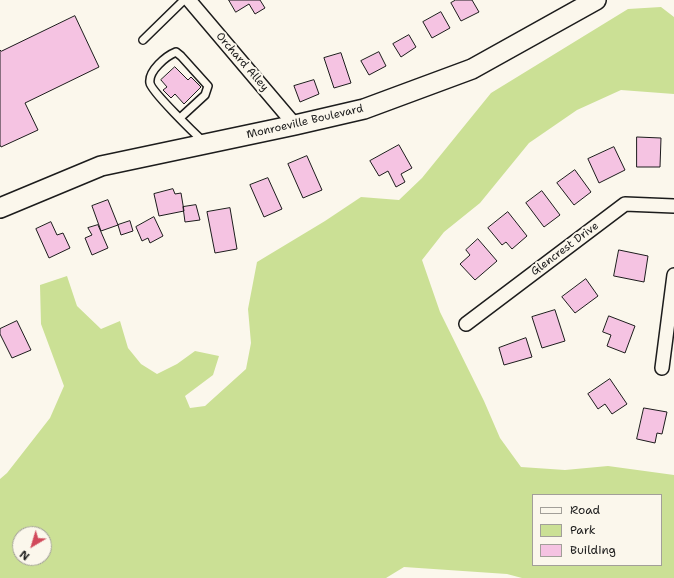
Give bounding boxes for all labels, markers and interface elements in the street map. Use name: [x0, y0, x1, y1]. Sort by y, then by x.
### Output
street label: Orchard Alley: [213, 30, 271, 94]
street label: Monroeville Boulevard: [245, 102, 365, 142]
street label: Glencrest Drive: [529, 219, 601, 279]
legend: [532, 494, 662, 566]
text: Road: [570, 502, 600, 518]
text: Park: [570, 522, 596, 538]
north arrow: [12, 526, 52, 566]
text: Building: [570, 542, 616, 558]
text: N: [17, 546, 33, 564]

